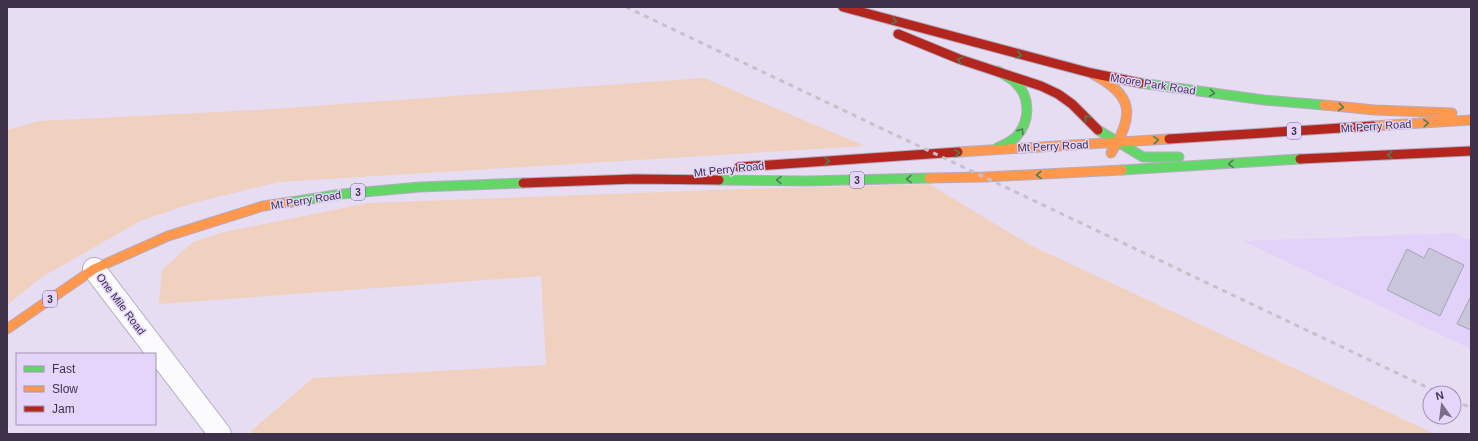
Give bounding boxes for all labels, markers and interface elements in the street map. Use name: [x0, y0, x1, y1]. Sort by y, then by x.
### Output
one-way arrow: [890, 16, 897, 25]
one-way arrow: [1016, 50, 1023, 59]
one-way arrow: [957, 56, 964, 64]
street label: Moore Park Road: [1109, 71, 1197, 97]
one-way arrow: [1209, 88, 1215, 97]
one-way arrow: [1338, 103, 1344, 112]
one-way arrow: [1084, 115, 1092, 123]
street label: Mt Perry Road: [1340, 118, 1412, 134]
one-way arrow: [1423, 118, 1429, 127]
road number: 3: [1287, 123, 1301, 139]
one-way arrow: [1016, 129, 1023, 136]
one-way arrow: [1153, 135, 1159, 144]
street label: Mt Perry Road: [1017, 138, 1089, 154]
one-way arrow: [954, 148, 960, 157]
one-way arrow: [1387, 151, 1393, 159]
one-way arrow: [824, 156, 830, 165]
street label: Mt Perry Road: [693, 159, 765, 179]
one-way arrow: [1228, 159, 1234, 168]
one-way arrow: [1036, 171, 1042, 179]
road number: 3: [850, 172, 864, 188]
one-way arrow: [906, 175, 912, 183]
one-way arrow: [776, 176, 782, 184]
road number: 3: [351, 184, 365, 200]
street label: Mt Perry Road: [270, 189, 342, 211]
street label: One Mile Road: [94, 271, 148, 337]
road number: 3: [43, 291, 57, 307]
legend: [16, 353, 156, 425]
text: Fast: [52, 362, 76, 376]
text: Slow: [52, 382, 78, 396]
north arrow: [1422, 385, 1462, 425]
text: N: [1434, 389, 1445, 402]
text: Jam: [52, 402, 75, 416]

